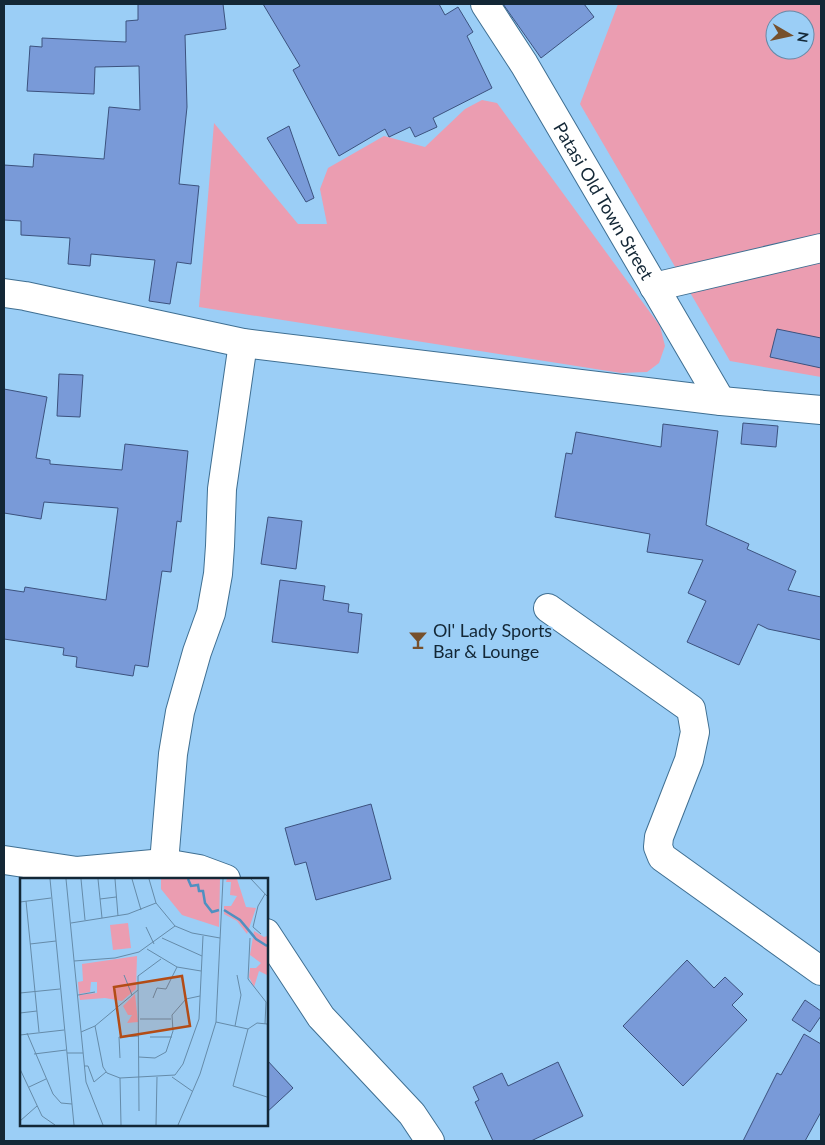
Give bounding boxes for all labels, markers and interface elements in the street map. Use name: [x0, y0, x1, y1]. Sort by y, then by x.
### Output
north arrow: [765, 10, 815, 60]
text: N: [794, 30, 813, 44]
street label: Patasi Old Town Street: [549, 118, 659, 284]
place label: Ol' Lady Sports Bar & Lounge: [433, 619, 552, 662]
bar icon: Ol' Lady Sports Bar & Lounge: [407, 629, 429, 651]
inset map: [20, 878, 268, 1125]

